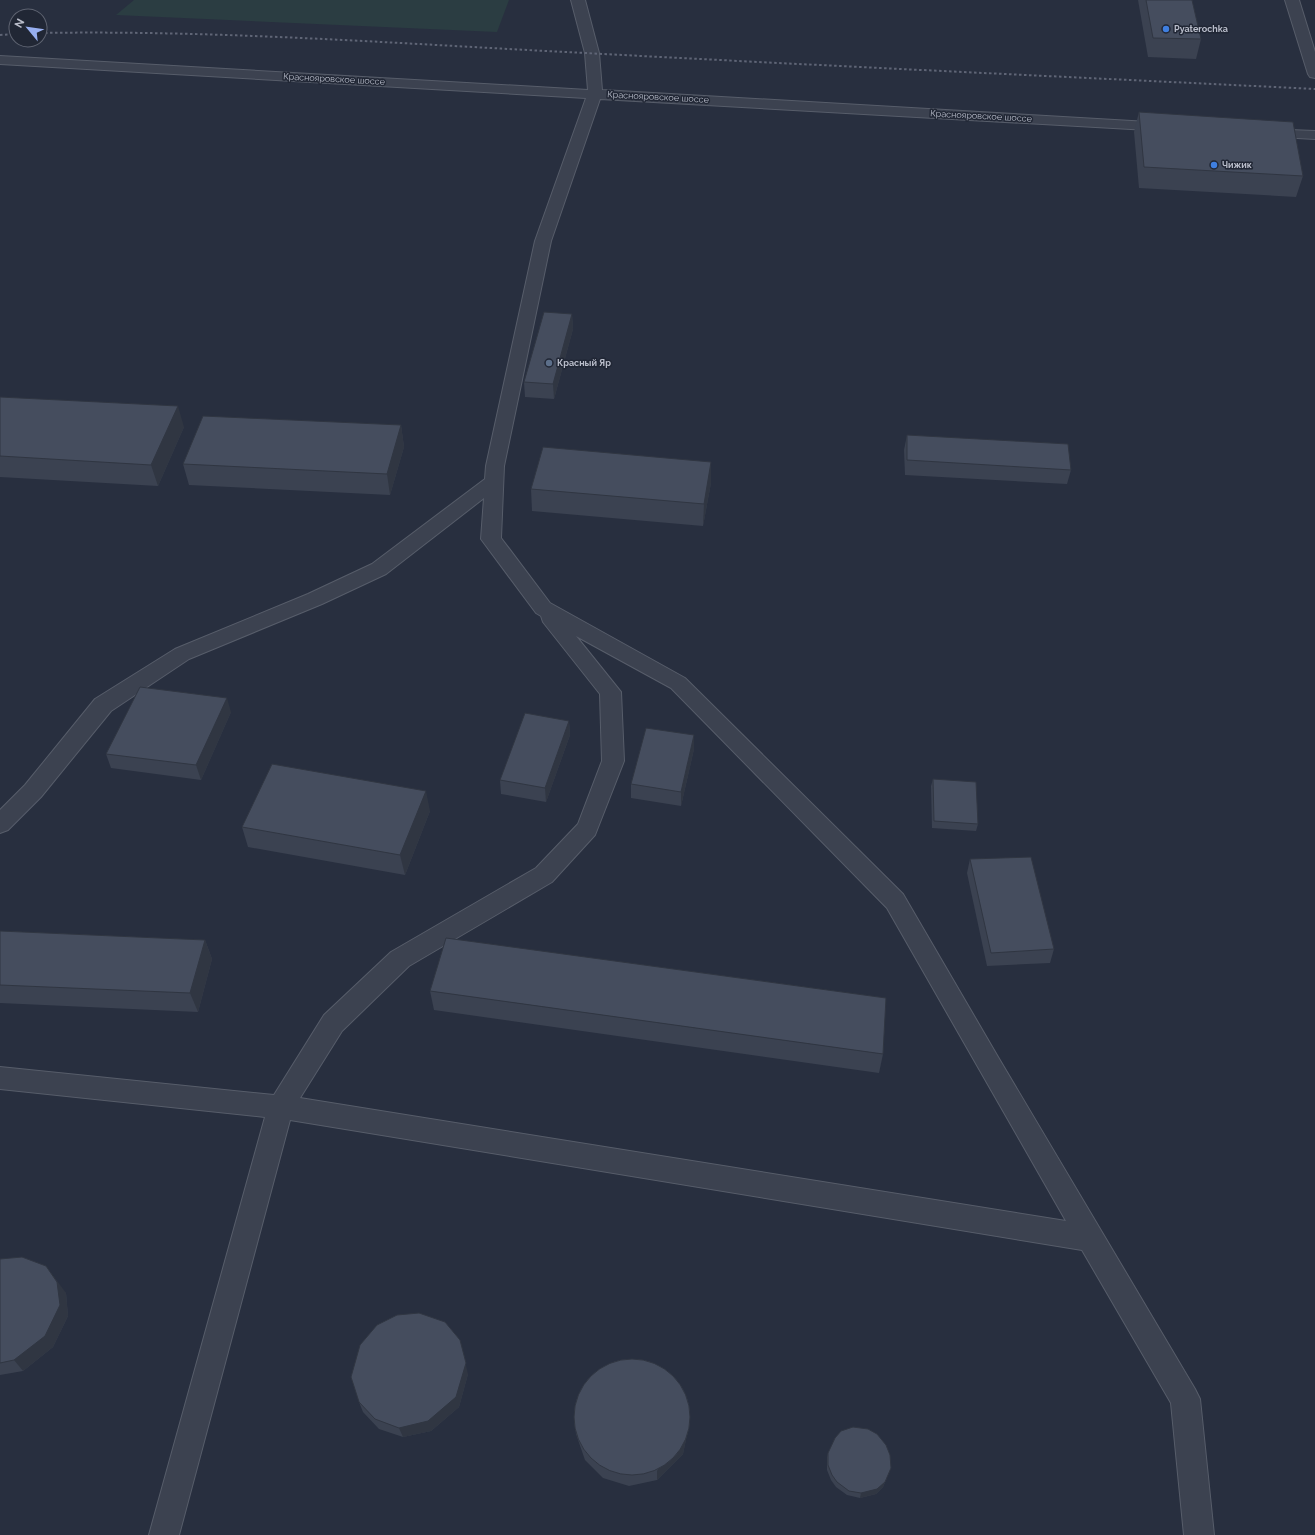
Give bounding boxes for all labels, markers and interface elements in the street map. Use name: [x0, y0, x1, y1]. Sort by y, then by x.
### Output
north arrow: [8, 8, 48, 48]
text: N: [12, 17, 27, 30]
marker: Pyaterochka: [1161, 24, 1171, 34]
place label: Pyaterochka: [1174, 24, 1228, 34]
street label: Краснояровское шоссе: [283, 71, 386, 87]
street label: Краснояровское шоссе: [607, 89, 710, 105]
street label: Краснояровское шоссе: [930, 108, 1033, 124]
marker: Чижик: [1209, 160, 1219, 170]
place label: Чижик: [1222, 160, 1252, 170]
marker: Красный Яр: [544, 358, 554, 368]
place label: Красный Яр: [557, 358, 611, 368]

